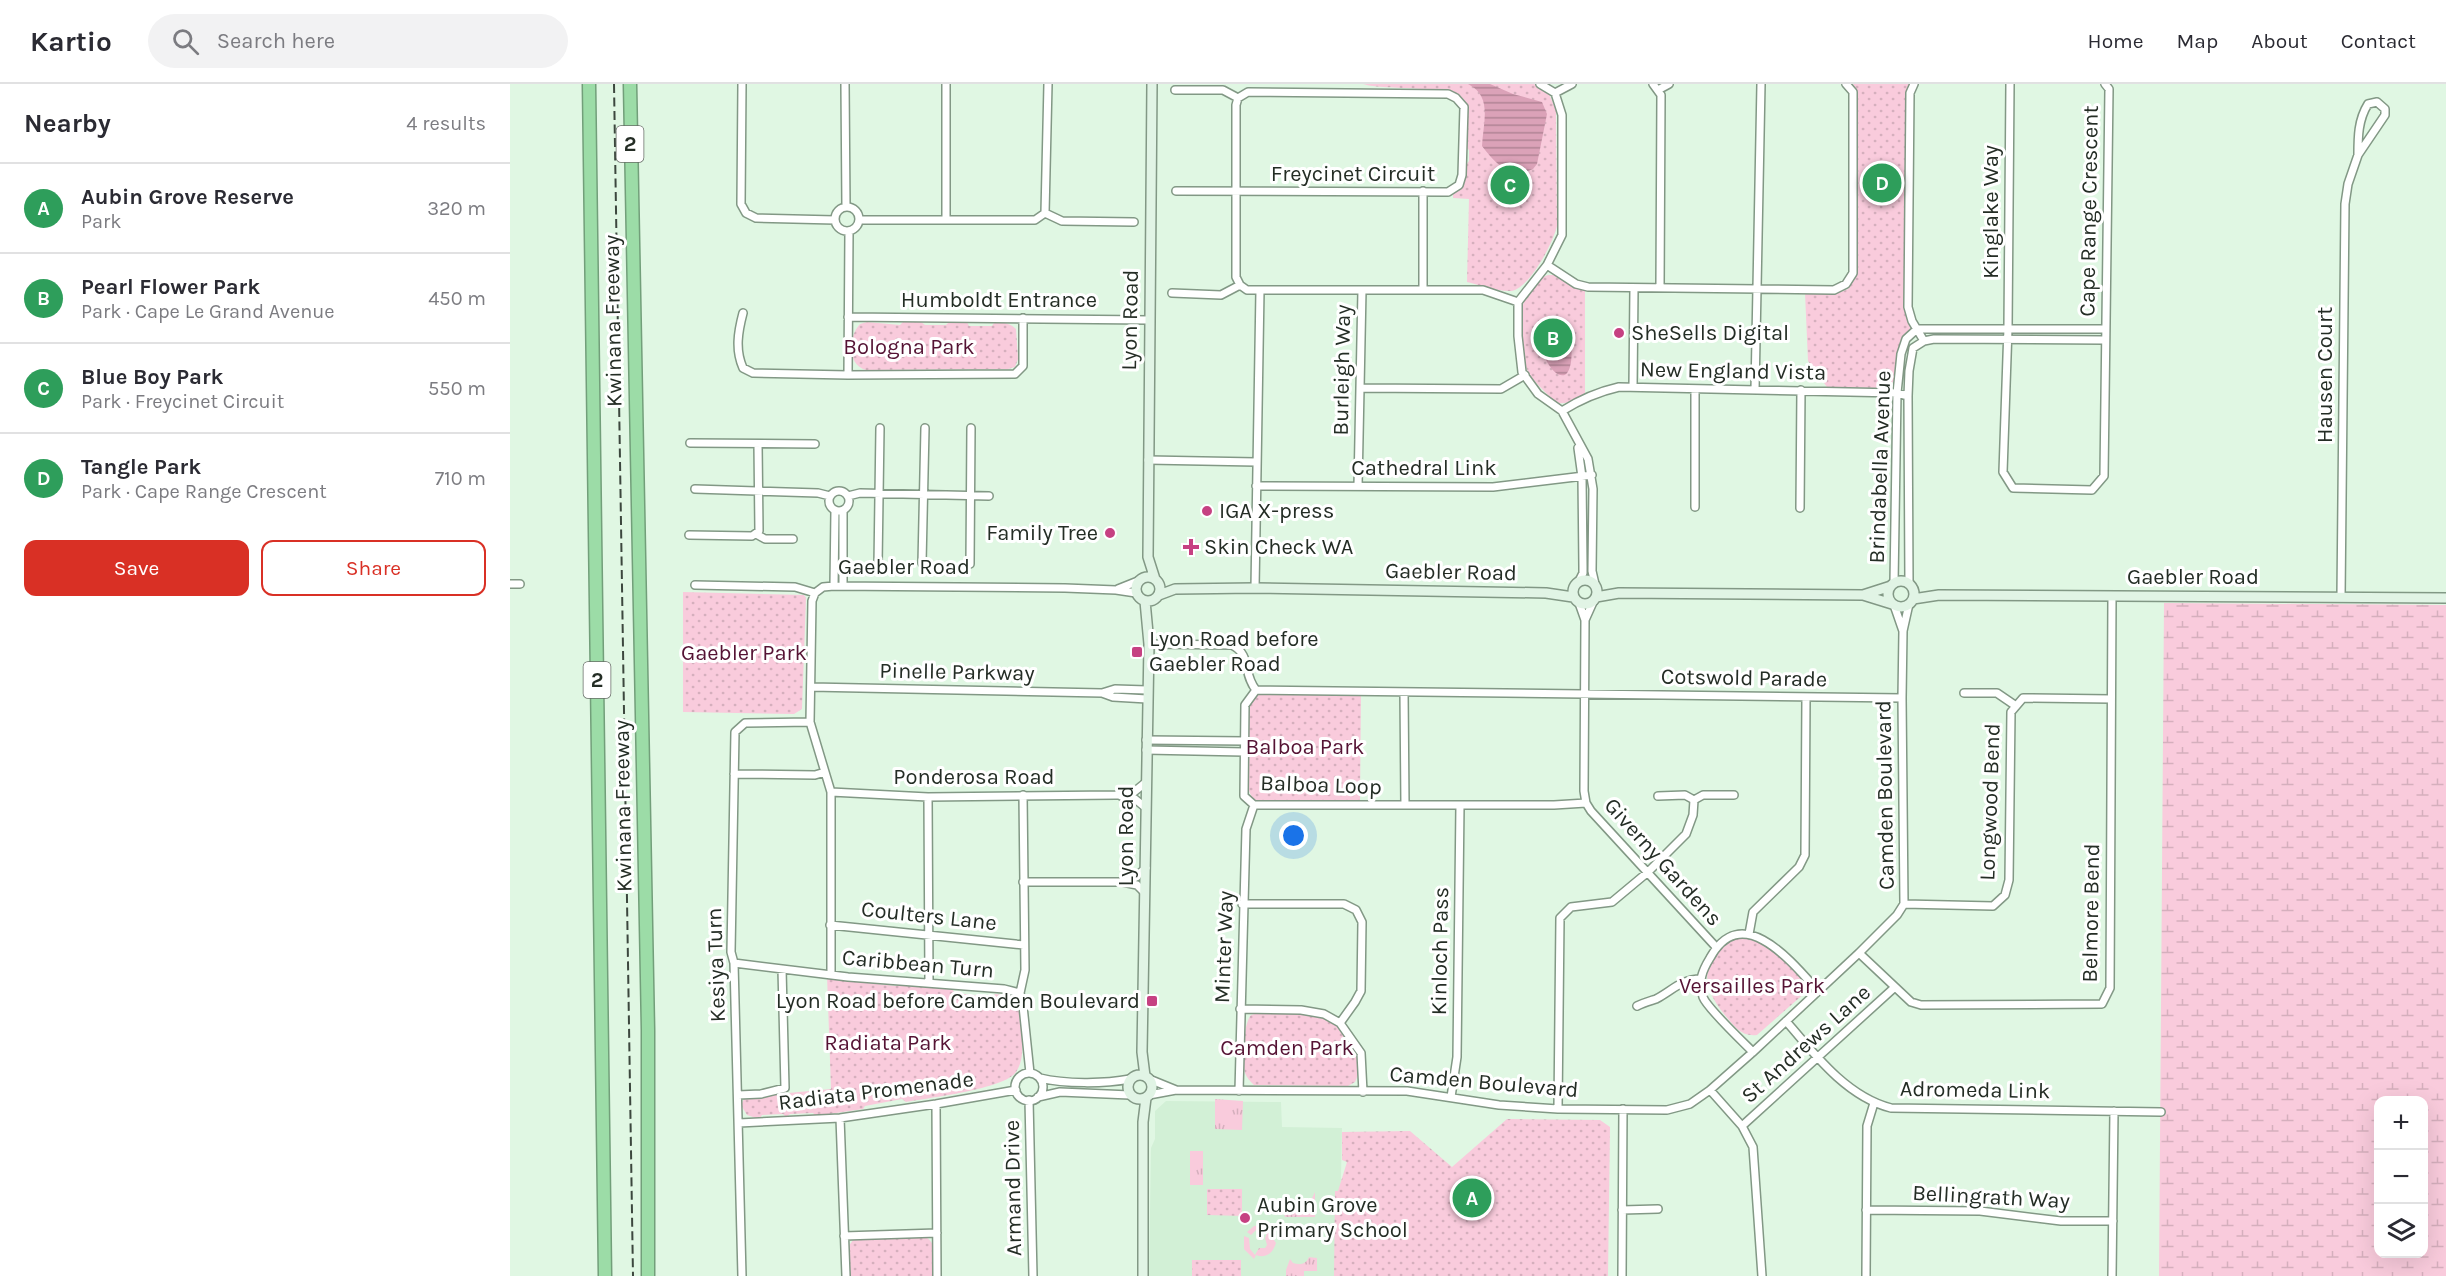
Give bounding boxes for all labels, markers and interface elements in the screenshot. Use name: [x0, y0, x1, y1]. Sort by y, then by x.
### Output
search box: [148, 14, 568, 68]
text: Kartio: [30, 25, 112, 58]
icon: search: [169, 25, 202, 58]
text: Search here: [217, 28, 335, 54]
text: Home: [2088, 29, 2144, 53]
text: Map: [2177, 29, 2218, 53]
text: About: [2251, 29, 2308, 53]
text: Contact: [2341, 29, 2416, 53]
street label: Cape Range Crescent: [2074, 105, 2104, 317]
text: Nearby: [24, 108, 111, 139]
text: 4 results: [406, 112, 486, 135]
road number: 2: [616, 126, 644, 162]
street label: Kinglake Way: [1978, 145, 2004, 279]
pin: D: [1862, 160, 1902, 206]
street label: Freycinet Circuit: [1271, 161, 1435, 187]
pin: C: [1490, 162, 1530, 208]
text: Aubin Grove Reserve: [81, 184, 294, 210]
text: A: [37, 197, 50, 220]
text: 320 m: [427, 197, 486, 220]
text: Park: [81, 210, 122, 233]
street label: Kwinana Freeway: [598, 235, 628, 407]
street label: Lyon Road: [1116, 269, 1144, 371]
text: Pearl Flower Park: [81, 274, 260, 300]
text: B: [37, 287, 50, 310]
text: 450 m: [428, 287, 486, 310]
street label: Humboldt Entrance: [901, 287, 1097, 313]
text: Park · Cape Le Grand Avenue: [81, 300, 335, 323]
street label: Burleigh Way: [1328, 304, 1356, 436]
street label: Hausen Court: [2312, 307, 2338, 443]
pin: B: [1534, 316, 1572, 360]
place label: SheSells Digital: [1631, 320, 1789, 346]
marker: SheSells Digital: [1612, 326, 1626, 340]
park label: Bologna Park: [843, 334, 975, 360]
street label: New England Vista: [1640, 356, 1826, 386]
text: Blue Boy Park: [81, 364, 224, 390]
street label: Brindabella Avenue: [1864, 370, 1896, 564]
text: C: [37, 377, 50, 400]
text: 550 m: [428, 377, 486, 400]
text: Park · Freycinet Circuit: [81, 390, 284, 413]
text: Tangle Park: [81, 454, 201, 480]
street label: Cathedral Link: [1351, 455, 1497, 481]
text: D: [37, 467, 50, 490]
text: 710 m: [435, 467, 486, 490]
text: Park · Cape Range Crescent: [81, 480, 327, 503]
place label: IGA X-press: [1219, 498, 1334, 524]
marker: IGA X-press: [1200, 504, 1214, 518]
place label: Family Tree: [986, 520, 1098, 546]
marker: Family Tree: [1103, 526, 1117, 540]
place label: Skin Check WA: [1204, 534, 1354, 560]
marker: Skin Check WA: [1182, 538, 1200, 556]
button: Save: [24, 540, 249, 596]
button: Share: [261, 540, 486, 596]
street label: Gaebler Road: [838, 554, 970, 580]
street label: Gaebler Road: [1385, 558, 1517, 586]
street label: Gaebler Road: [2127, 564, 2259, 590]
place label: Lyon Road before Gaebler Road: [1149, 626, 1318, 677]
park label: Gaebler Park: [681, 640, 807, 666]
marker: Lyon Road before Gaebler Road: [1130, 645, 1144, 659]
street label: Pinelle Parkway: [879, 658, 1035, 686]
road number: 2: [584, 662, 610, 698]
street label: Cotswold Parade: [1661, 664, 1827, 692]
street label: Camden Boulevard: [1870, 700, 1900, 890]
street label: Kwinana Freeway: [608, 720, 638, 892]
street label: Longwood Bend: [1974, 723, 2006, 881]
park label: Balboa Park: [1246, 734, 1364, 760]
street label: Ponderosa Road: [893, 764, 1055, 790]
street label: Balboa Loop: [1260, 770, 1382, 800]
street label: Lyon Road: [1113, 785, 1139, 887]
street label: Giverny Gardens: [1599, 793, 1727, 931]
your location: [1279, 821, 1308, 850]
street label: Belmore Bend: [2077, 843, 2105, 983]
street label: Kinloch Pass: [1426, 886, 1454, 1016]
street label: Minter Way: [1209, 890, 1239, 1004]
street label: Coulters Lane: [860, 896, 998, 936]
street label: Kesiya Turn: [701, 907, 731, 1023]
street label: Caribbean Turn: [841, 944, 995, 984]
park label: Versailles Park: [1679, 973, 1825, 999]
street label: St Andrews Lane: [1736, 979, 1876, 1109]
place label: Lyon Road before Camden Boulevard: [776, 988, 1140, 1014]
marker: Lyon Road before Camden Boulevard: [1145, 994, 1159, 1008]
park label: Radiata Park: [824, 1030, 952, 1056]
park label: Camden Park: [1220, 1035, 1354, 1061]
street label: Camden Boulevard: [1388, 1061, 1580, 1103]
street label: Radiata Promenade: [777, 1066, 975, 1116]
street label: Adromeda Link: [1900, 1076, 2050, 1104]
map controls: [2374, 1096, 2428, 1258]
button: +: [2374, 1096, 2428, 1150]
street label: Armand Drive: [999, 1120, 1027, 1256]
button: −: [2374, 1150, 2428, 1204]
pin: A: [1452, 1176, 1492, 1220]
street label: Bellingrath Way: [1912, 1180, 2070, 1214]
place label: Aubin Grove Primary School: [1257, 1192, 1408, 1243]
button: layers: [2374, 1204, 2428, 1258]
marker: Aubin Grove Primary School: [1238, 1211, 1252, 1225]

